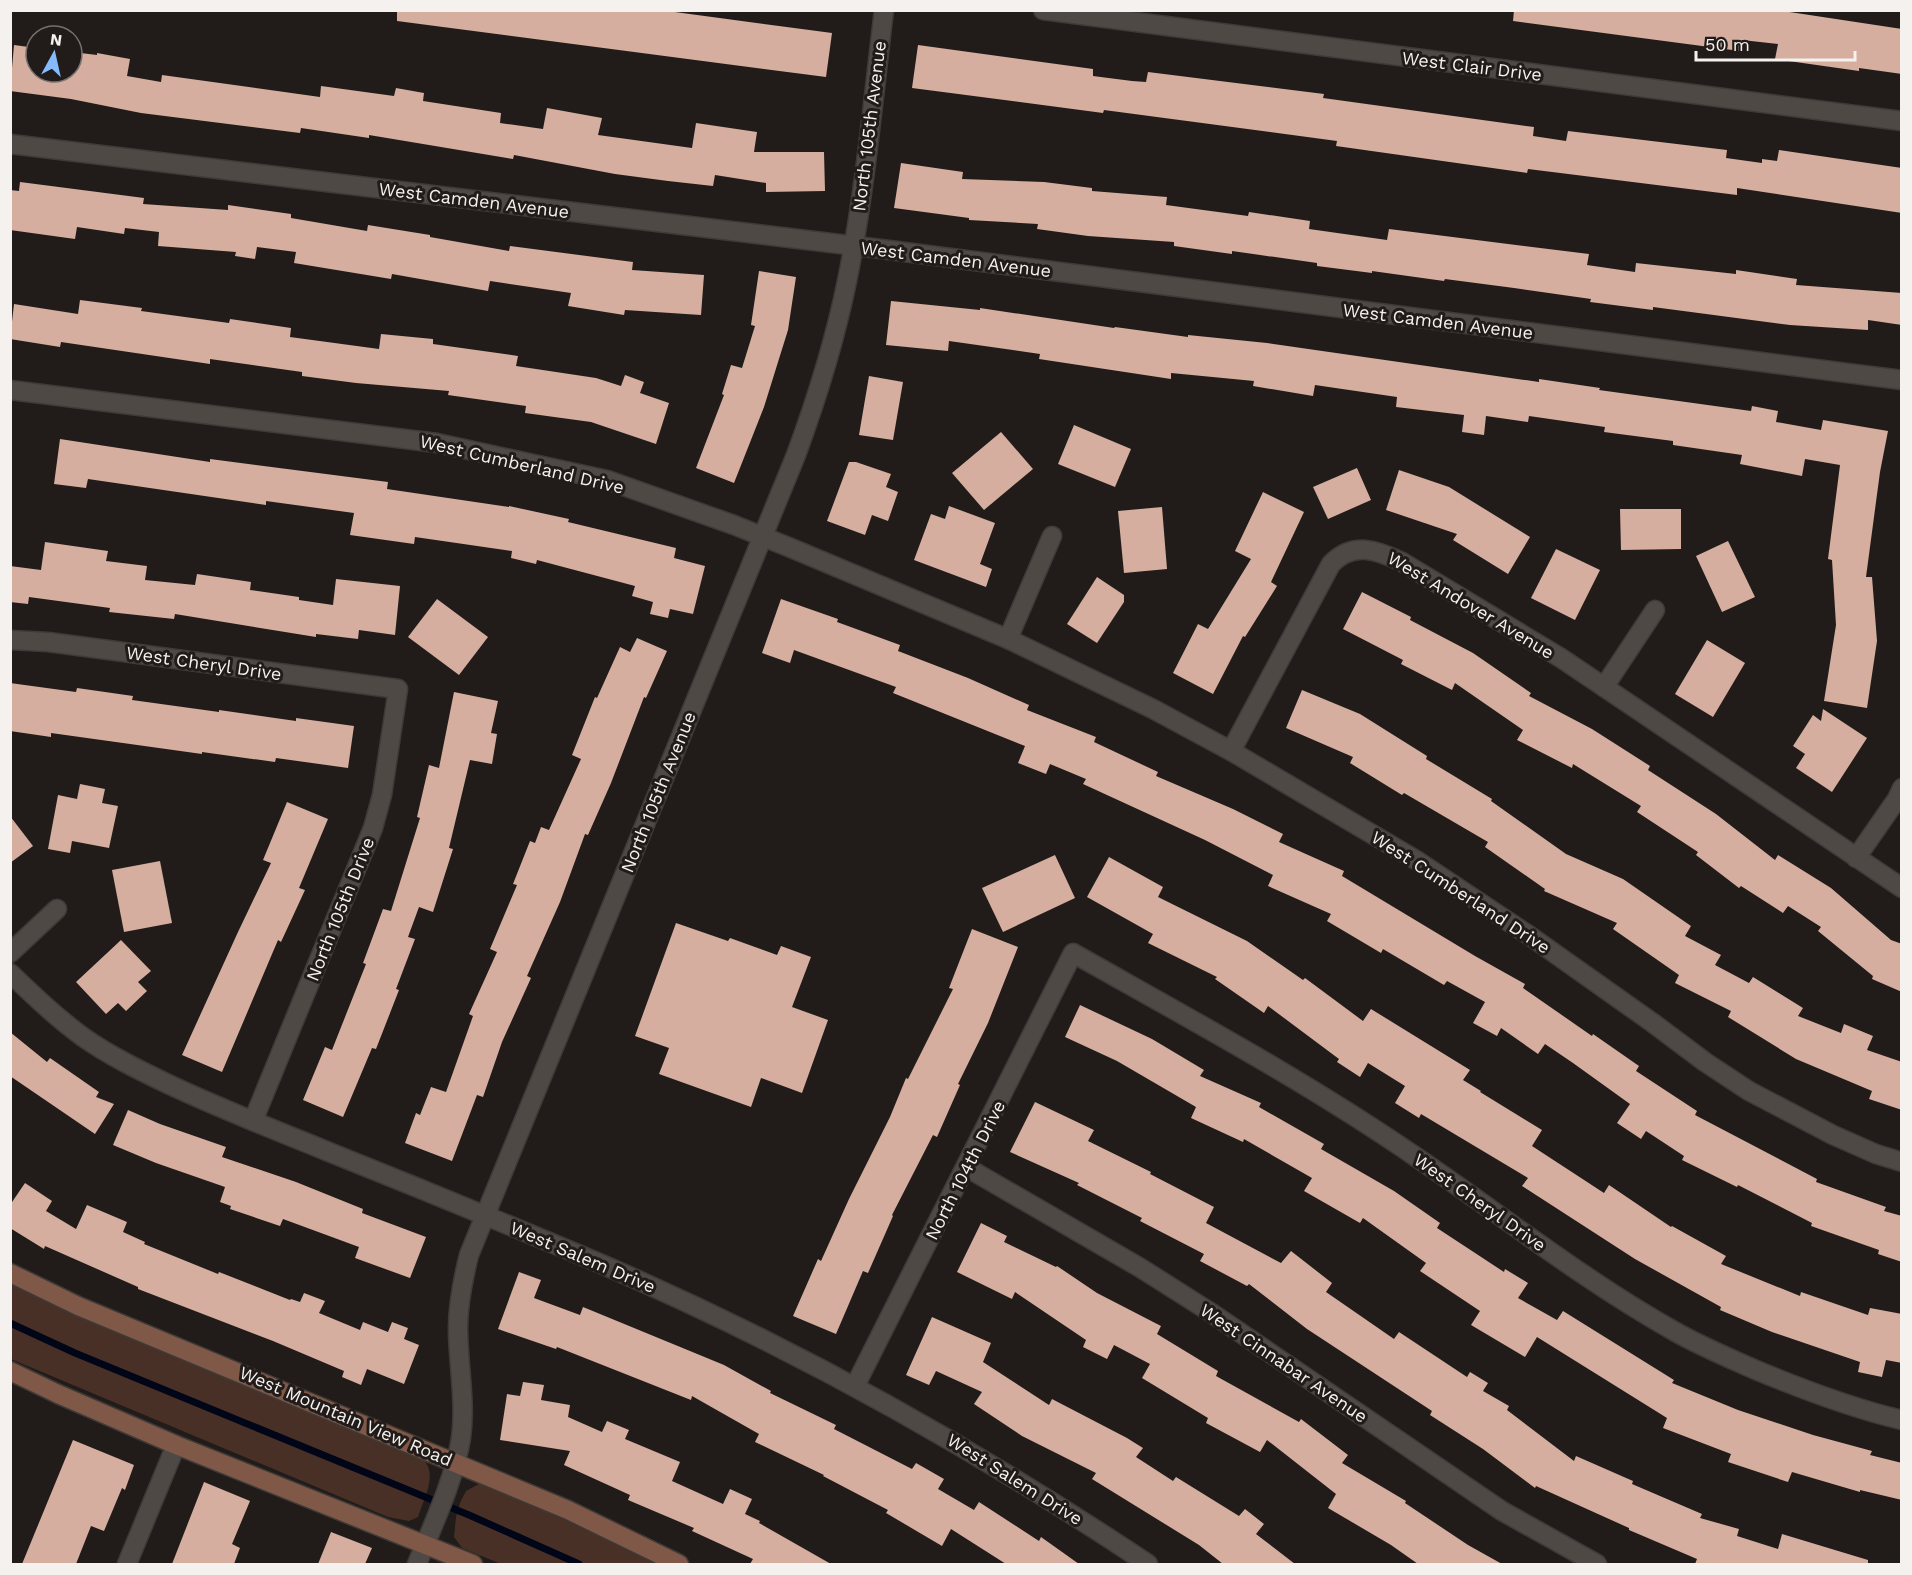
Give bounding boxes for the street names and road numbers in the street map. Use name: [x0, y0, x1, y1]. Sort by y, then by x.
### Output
street label: North 105th Avenue: [848, 40, 890, 212]
street label: West Clair Drive: [1401, 47, 1543, 85]
street label: West Camden Avenue: [378, 178, 570, 222]
street label: West Camden Avenue: [860, 237, 1052, 281]
street label: West Camden Avenue: [1342, 299, 1534, 343]
street label: West Cumberland Drive: [418, 430, 626, 498]
street label: West Andover Avenue: [1384, 547, 1558, 663]
street label: West Cheryl Drive: [125, 642, 283, 684]
street label: North 105th Avenue: [616, 709, 700, 875]
street label: West Cumberland Drive: [1368, 826, 1554, 958]
street label: North 105th Drive: [302, 834, 378, 984]
street label: North 104th Drive: [921, 1097, 1009, 1243]
street label: West Cheryl Drive: [1410, 1149, 1550, 1255]
street label: West Salem Drive: [507, 1217, 659, 1297]
street label: West Cinnabar Avenue: [1196, 1299, 1372, 1427]
street label: West Mountain View Road: [237, 1362, 455, 1470]
street label: West Salem Drive: [943, 1429, 1087, 1529]

